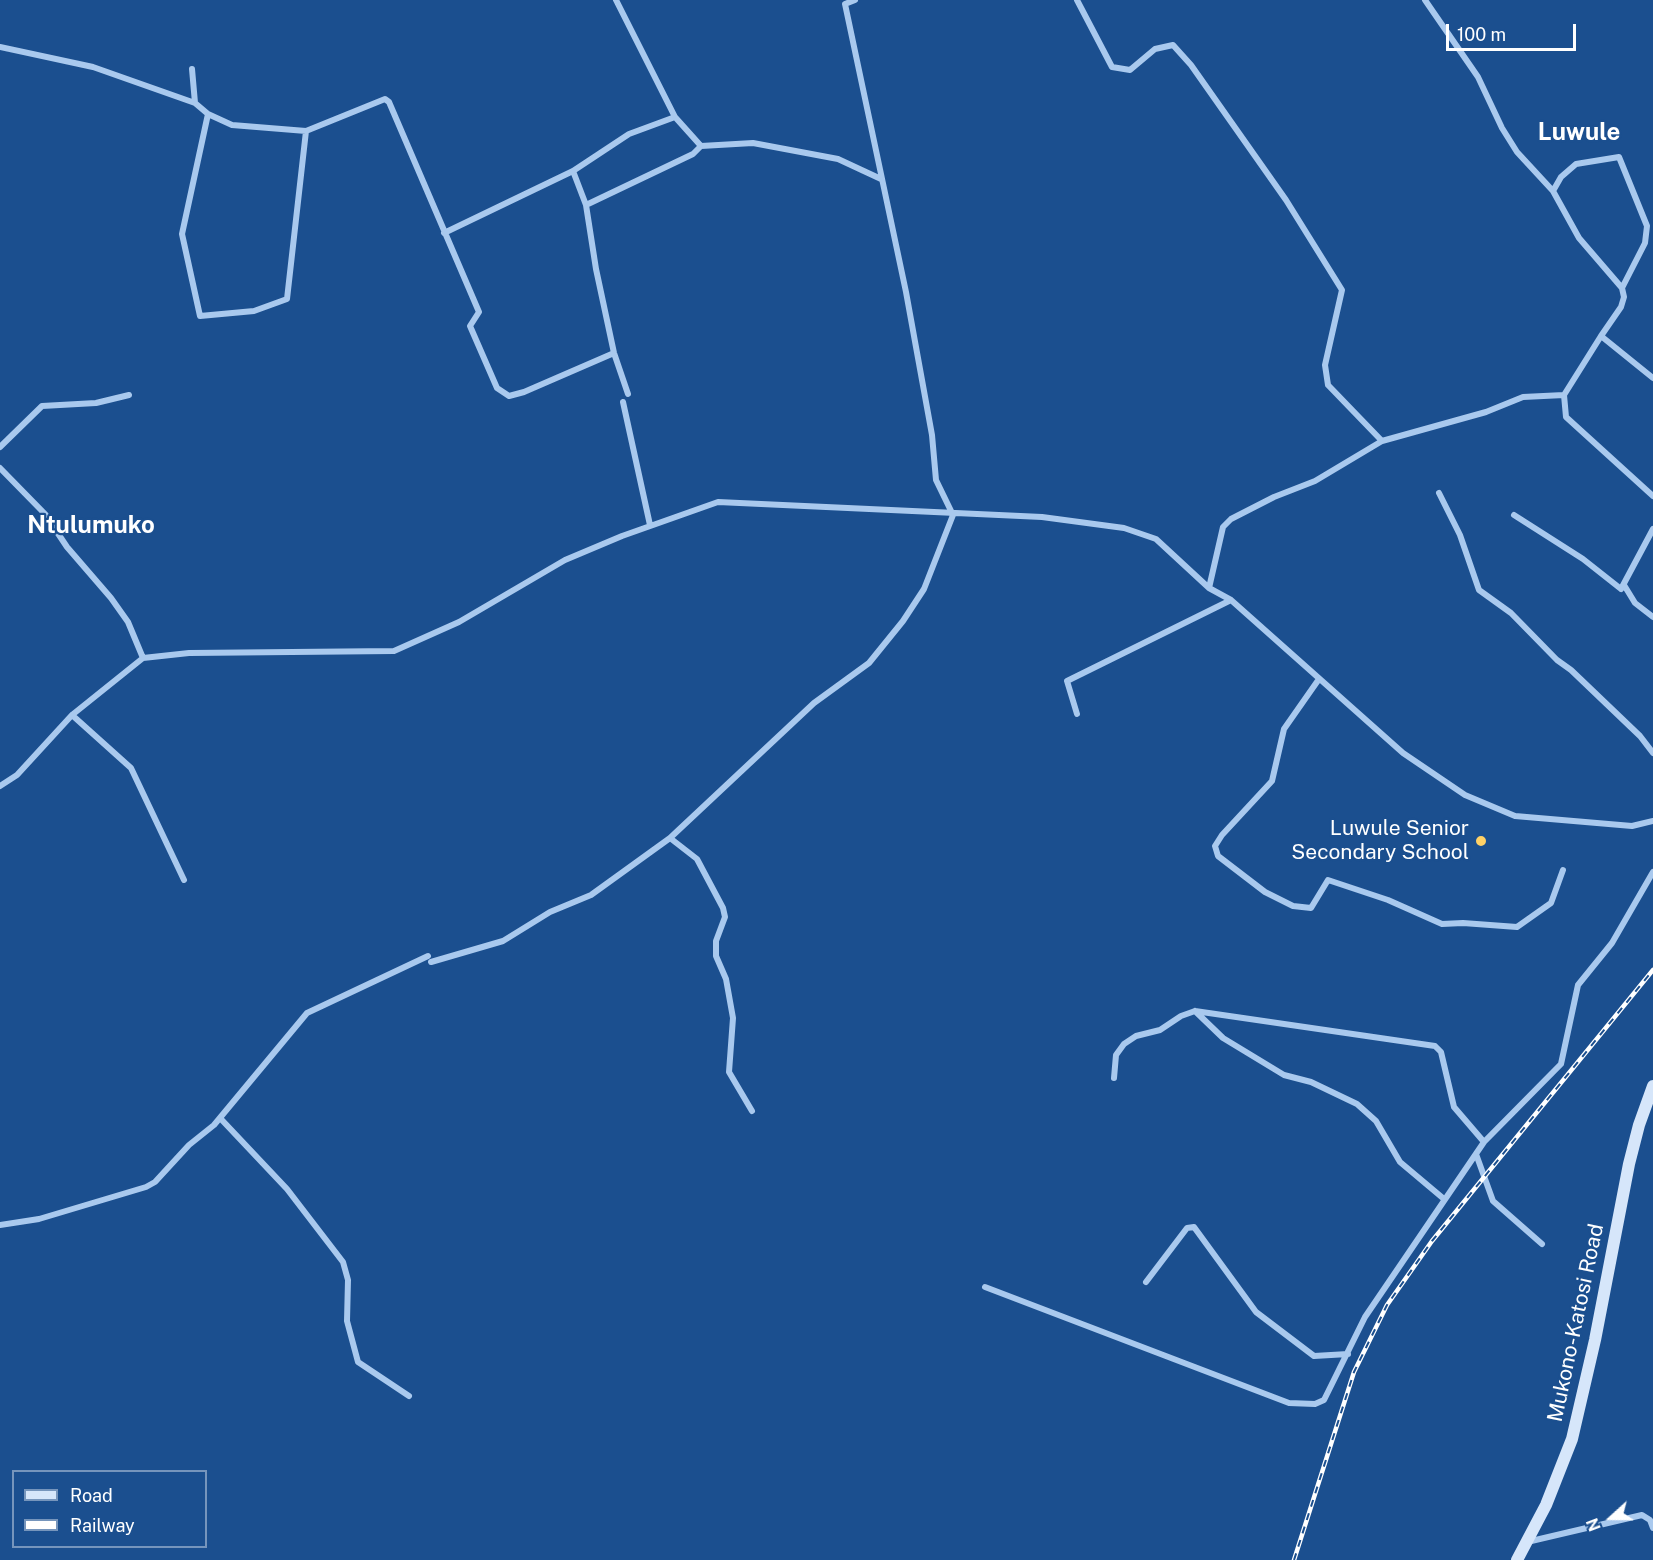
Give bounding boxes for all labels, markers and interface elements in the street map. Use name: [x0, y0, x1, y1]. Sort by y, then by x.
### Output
scale bar: [1449, 12, 1580, 50]
text: 100 m: [1457, 24, 1506, 45]
district label: Luwule: [1538, 119, 1620, 147]
district label: Ntulumuko: [27, 512, 155, 540]
place label: Luwule Senior Secondary School: [1291, 816, 1469, 866]
marker: Luwule Senior Secondary School: [1474, 834, 1488, 848]
street label: Mukono-Katosi Road: [1543, 1222, 1609, 1424]
legend: [12, 1470, 207, 1548]
text: Road: [70, 1485, 113, 1506]
north arrow: [1581, 1488, 1641, 1548]
text: Railway: [70, 1515, 135, 1536]
text: N: [1583, 1515, 1605, 1534]

